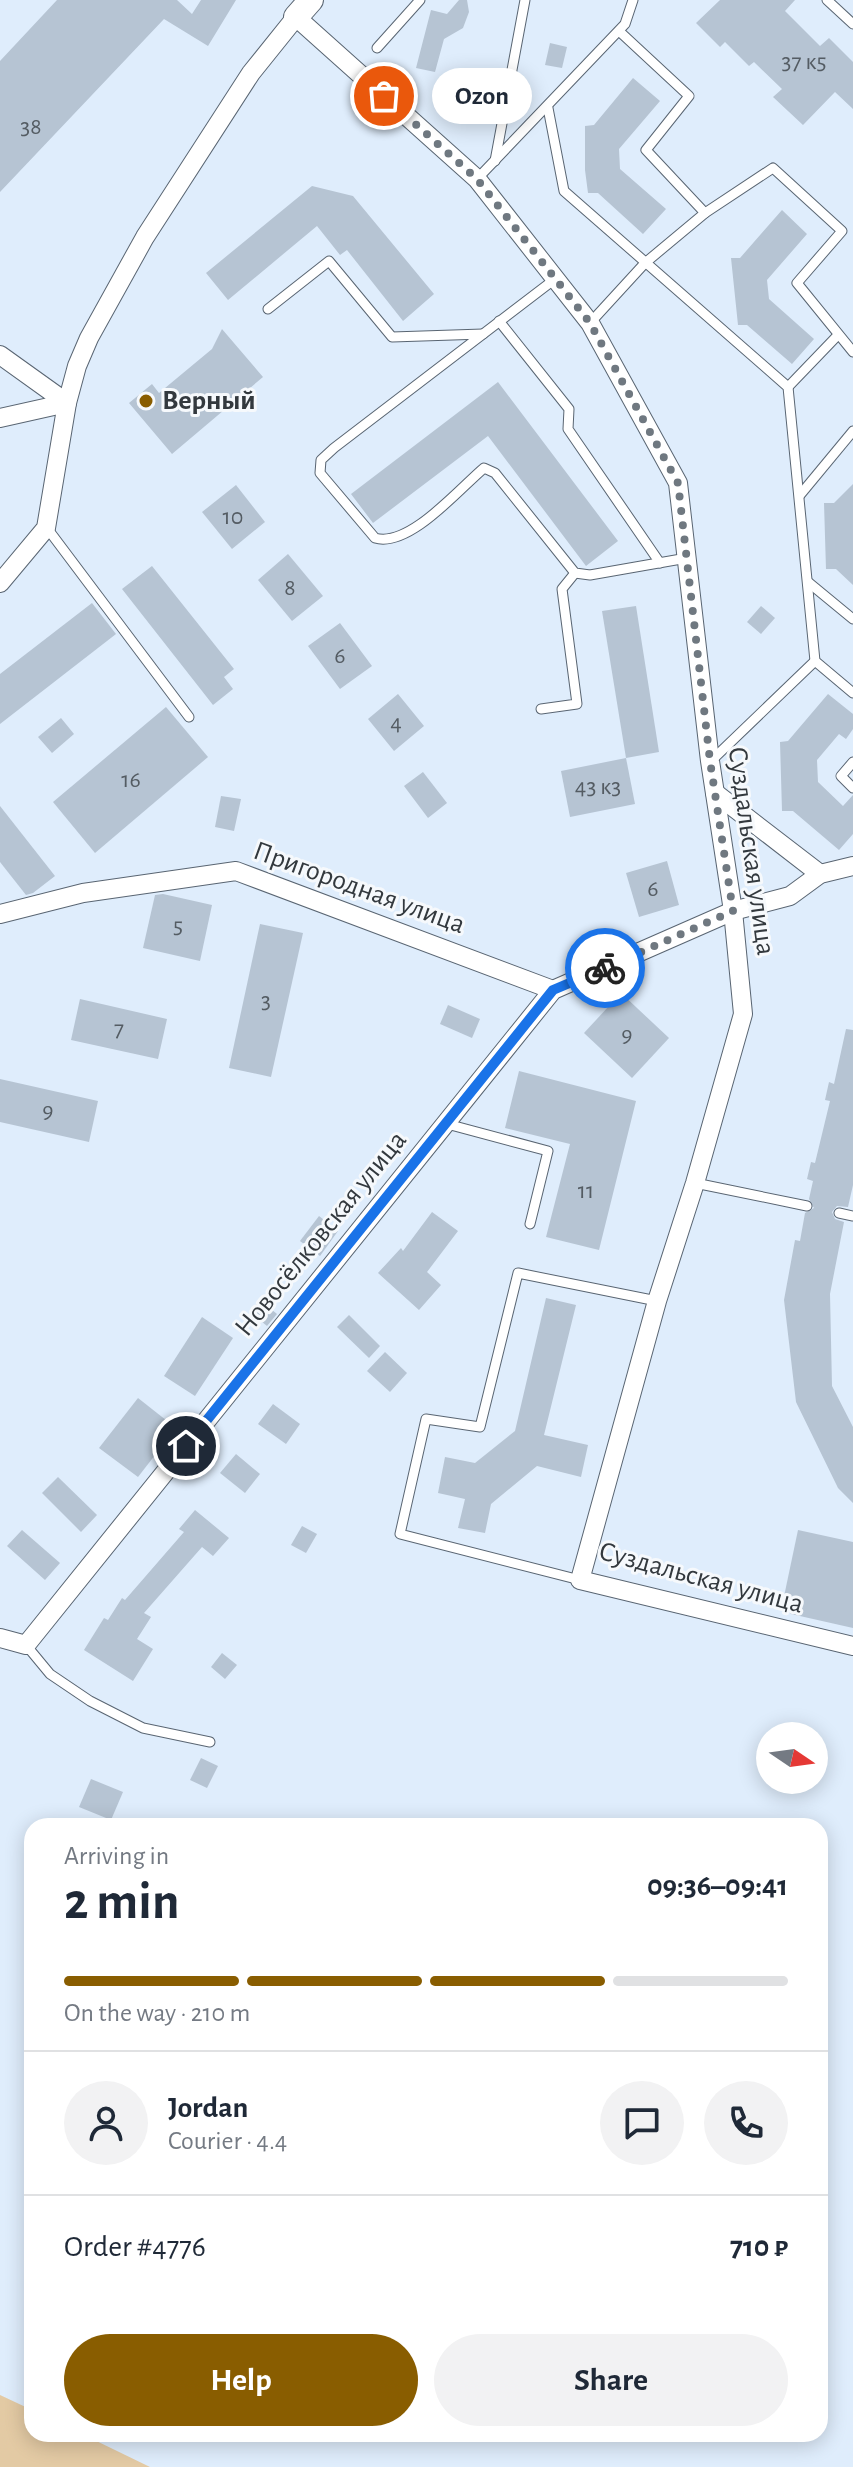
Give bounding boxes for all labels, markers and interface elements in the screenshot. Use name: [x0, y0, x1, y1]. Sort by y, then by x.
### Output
house number: 37 к5: [782, 50, 826, 74]
pin: [350, 62, 418, 130]
callout: Ozon: [432, 68, 532, 124]
icon: bag: [362, 74, 406, 118]
text: Ozon: [455, 83, 509, 109]
house number: 38: [20, 115, 42, 139]
place label: Верный: [162, 387, 256, 415]
marker: Верный: [137, 392, 155, 410]
house number: 10: [223, 505, 243, 529]
house number: 8: [284, 576, 296, 600]
house number: 6: [334, 644, 346, 668]
house number: 4: [390, 711, 402, 735]
street label: Суздальская улица: [722, 745, 780, 957]
house number: 16: [121, 768, 141, 792]
house number: 43 к3: [575, 775, 621, 799]
street label: Пригородная улица: [249, 837, 469, 939]
house number: 6: [647, 877, 659, 901]
house number: 5: [173, 914, 183, 938]
courier: [565, 928, 645, 1008]
icon: bike: [583, 946, 627, 990]
house number: 3: [261, 989, 271, 1013]
house number: 7: [114, 1017, 124, 1041]
house number: 9: [621, 1023, 633, 1047]
house number: 9: [42, 1099, 54, 1123]
street label: Новосёлковская улица: [230, 1126, 412, 1342]
house number: 11: [578, 1179, 594, 1203]
pin: [152, 1412, 220, 1480]
icon: home: [164, 1424, 208, 1468]
street label: Суздальская улица: [596, 1537, 806, 1619]
north arrow: [756, 1722, 828, 1794]
map controls: [756, 1722, 828, 1794]
text: Arriving in: [64, 1843, 169, 1869]
text: 09:36–09:41: [647, 1871, 788, 1901]
text: 2 min: [64, 1876, 179, 1928]
text: On the way · 210 m: [64, 2000, 250, 2026]
button: person: [64, 2081, 148, 2165]
button: chat: [600, 2081, 684, 2165]
button: phone: [704, 2081, 788, 2165]
text: Jordan: [168, 2093, 248, 2123]
text: Courier · 4.4: [168, 2128, 287, 2154]
text: Order #4776: [64, 2232, 206, 2262]
text: 710 ₽: [730, 2232, 788, 2262]
button: Help: [64, 2334, 418, 2426]
button: Share: [434, 2334, 788, 2426]

